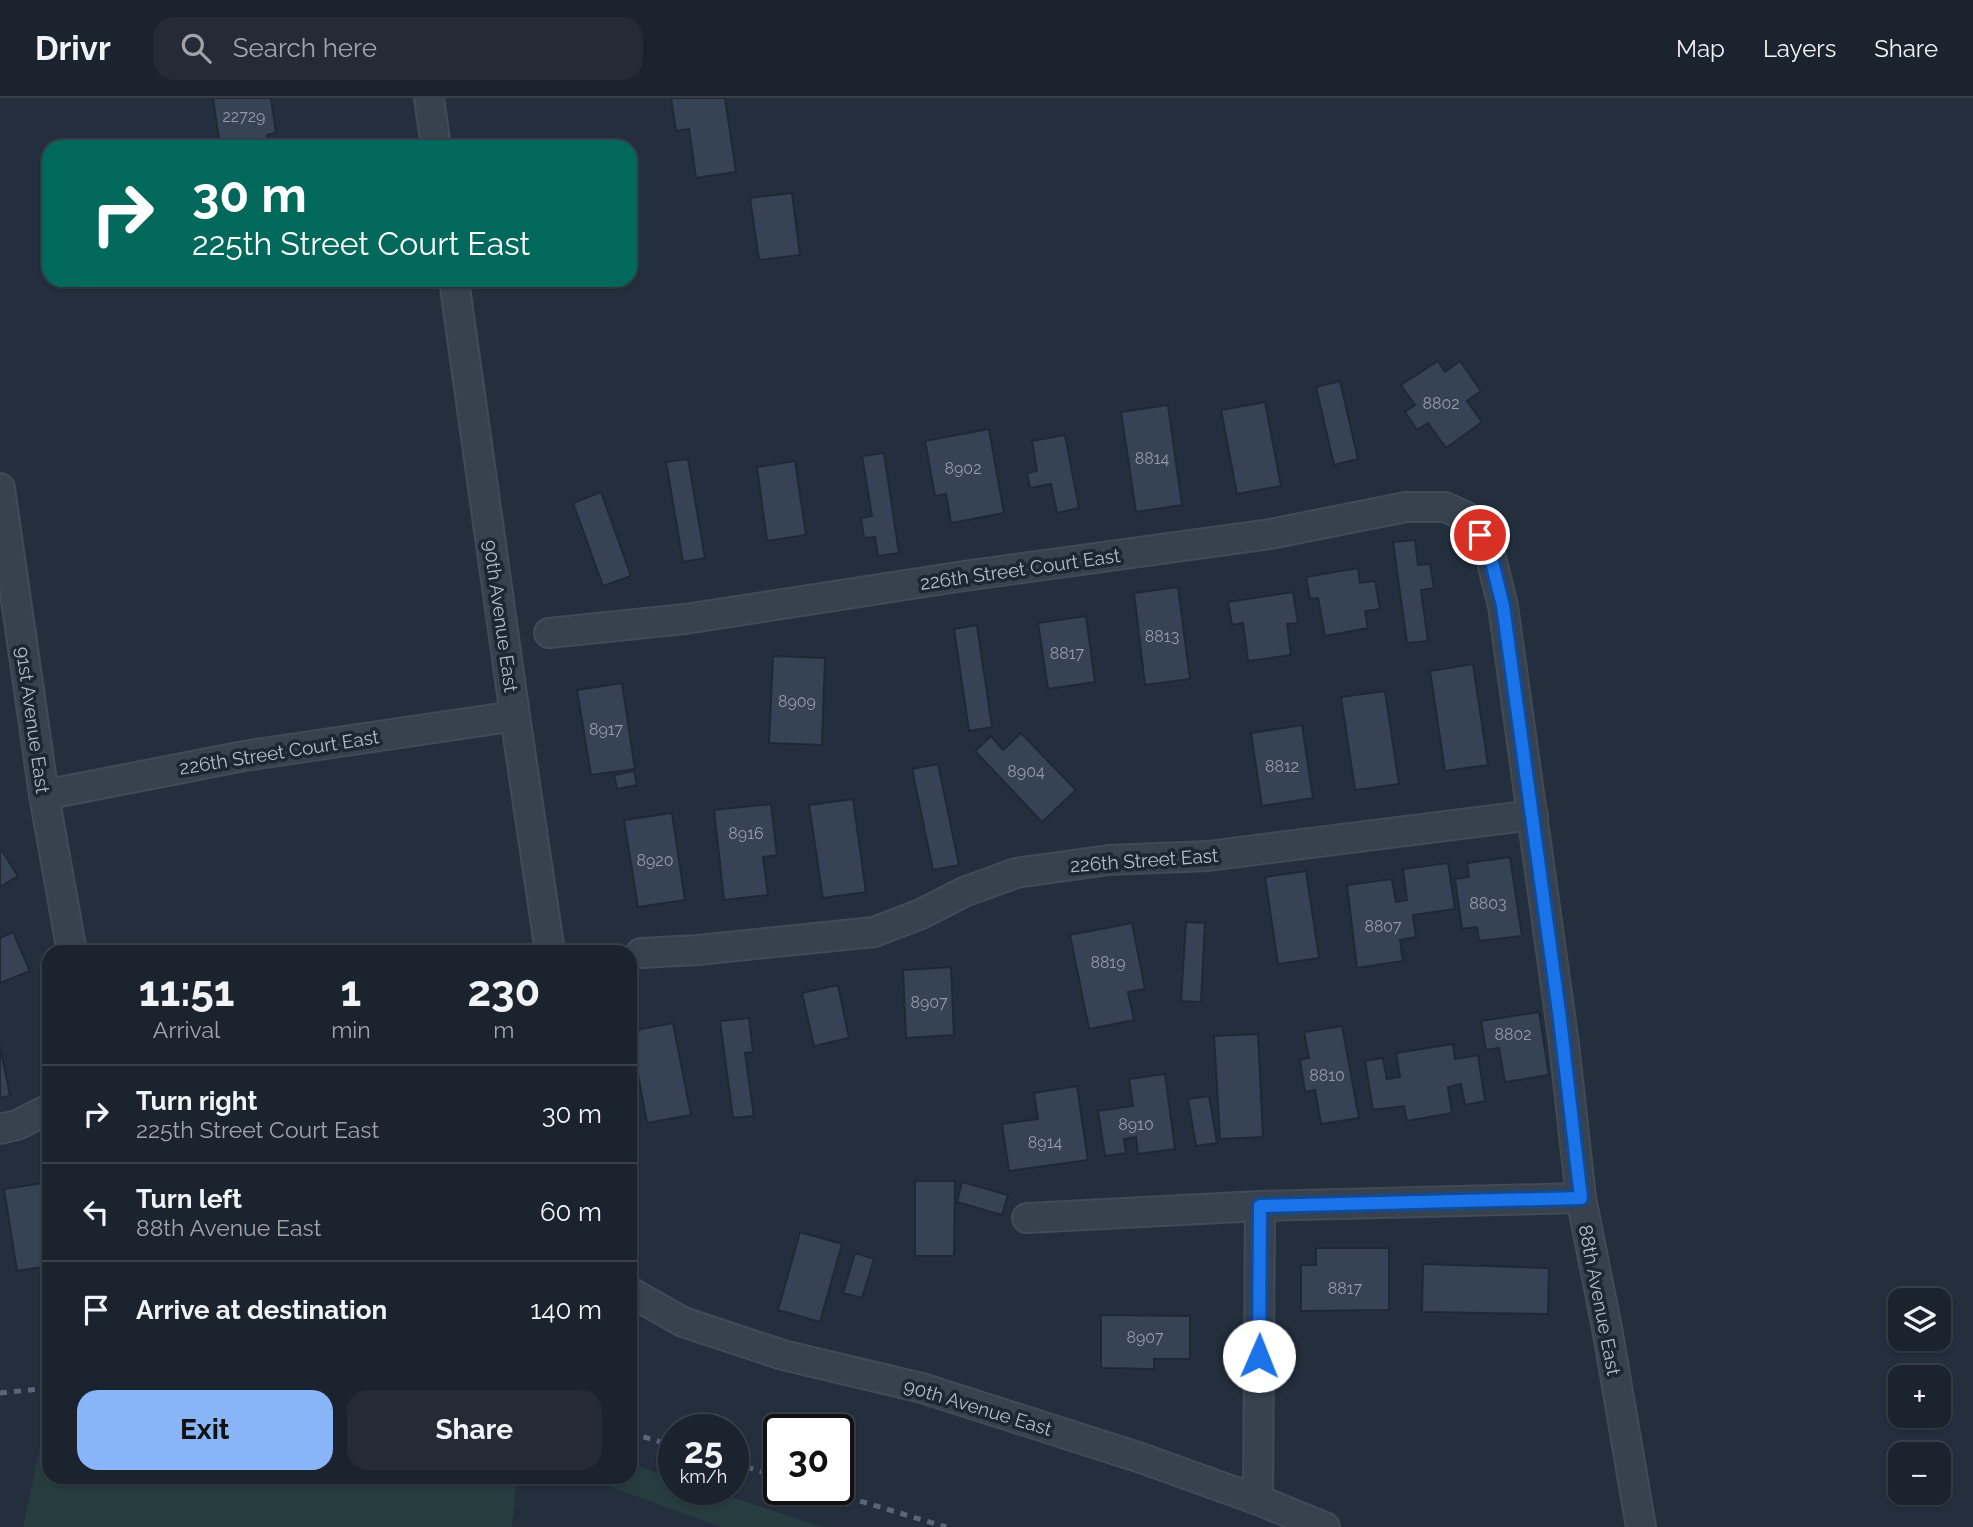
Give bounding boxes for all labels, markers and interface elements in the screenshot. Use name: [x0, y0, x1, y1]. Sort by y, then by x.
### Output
search box: [153, 17, 643, 80]
text: Drivr: [35, 29, 111, 68]
icon: search: [177, 29, 215, 67]
text: Search here: [233, 33, 377, 63]
text: Map: [1676, 34, 1725, 63]
text: Layers: [1763, 34, 1836, 63]
text: Share: [1874, 34, 1938, 63]
house number: 22729: [223, 107, 265, 126]
text: 30 m: [192, 166, 307, 223]
icon: right: [77, 168, 168, 259]
text: 225th Street Court East: [192, 225, 530, 262]
house number: 8802: [1422, 394, 1460, 413]
house number: 8814: [1135, 449, 1170, 468]
house number: 8902: [945, 459, 982, 478]
pin: [1450, 505, 1510, 565]
icon: arrive: [1461, 516, 1499, 554]
street label: 90th Avenue East: [479, 539, 523, 694]
street label: 226th Street Court East: [918, 544, 1122, 594]
house number: 8813: [1145, 627, 1179, 646]
house number: 8817: [1050, 644, 1085, 663]
street label: 91st Avenue East: [12, 645, 54, 795]
house number: 8909: [778, 692, 816, 711]
house number: 8917: [589, 720, 624, 739]
street label: 226th Street Court East: [178, 725, 381, 779]
house number: 8812: [1265, 757, 1299, 776]
house number: 8904: [1007, 762, 1045, 781]
house number: 8916: [728, 824, 764, 843]
street label: 226th Street East: [1069, 844, 1219, 876]
house number: 8920: [637, 851, 674, 870]
house number: 8803: [1469, 894, 1507, 913]
house number: 8807: [1364, 917, 1402, 936]
house number: 8819: [1090, 953, 1126, 972]
text: 11:51: [139, 967, 235, 1016]
text: 1: [341, 967, 361, 1016]
text: 230: [467, 967, 540, 1016]
house number: 8907: [910, 993, 948, 1012]
text: Arrival: [153, 1016, 220, 1043]
text: min: [331, 1016, 371, 1043]
text: m: [493, 1016, 514, 1043]
house number: 8802: [1494, 1025, 1532, 1044]
house number: 8810: [1309, 1066, 1345, 1085]
text: Turn right: [136, 1086, 257, 1116]
icon: right: [77, 1095, 115, 1133]
text: 30 m: [542, 1099, 602, 1129]
house number: 8910: [1118, 1115, 1154, 1134]
text: 225th Street Court East: [136, 1116, 379, 1143]
house number: 8914: [1028, 1133, 1062, 1152]
text: Turn left: [136, 1184, 242, 1214]
icon: left: [77, 1193, 115, 1231]
text: 60 m: [540, 1197, 602, 1227]
text: 88th Avenue East: [136, 1214, 321, 1241]
street label: 88th Avenue East: [1575, 1223, 1626, 1378]
house number: 8817: [1328, 1279, 1363, 1298]
map controls: [1888, 1288, 1951, 1505]
button: layers: [1888, 1288, 1951, 1351]
icon: arrive: [77, 1291, 115, 1329]
text: Arrive at destination: [136, 1295, 387, 1325]
text: 140 m: [530, 1295, 602, 1325]
position arrow: [1222, 1319, 1296, 1393]
house number: 8907: [1126, 1328, 1164, 1347]
button: +: [1888, 1365, 1951, 1428]
street label: 90th Avenue East: [901, 1374, 1055, 1440]
button: Exit: [77, 1390, 333, 1470]
button: Share: [347, 1390, 602, 1470]
speed limit sign: 30: [763, 1414, 854, 1505]
text: 25: [684, 1430, 723, 1471]
button: −: [1888, 1442, 1951, 1505]
text: km/h: [680, 1466, 727, 1487]

